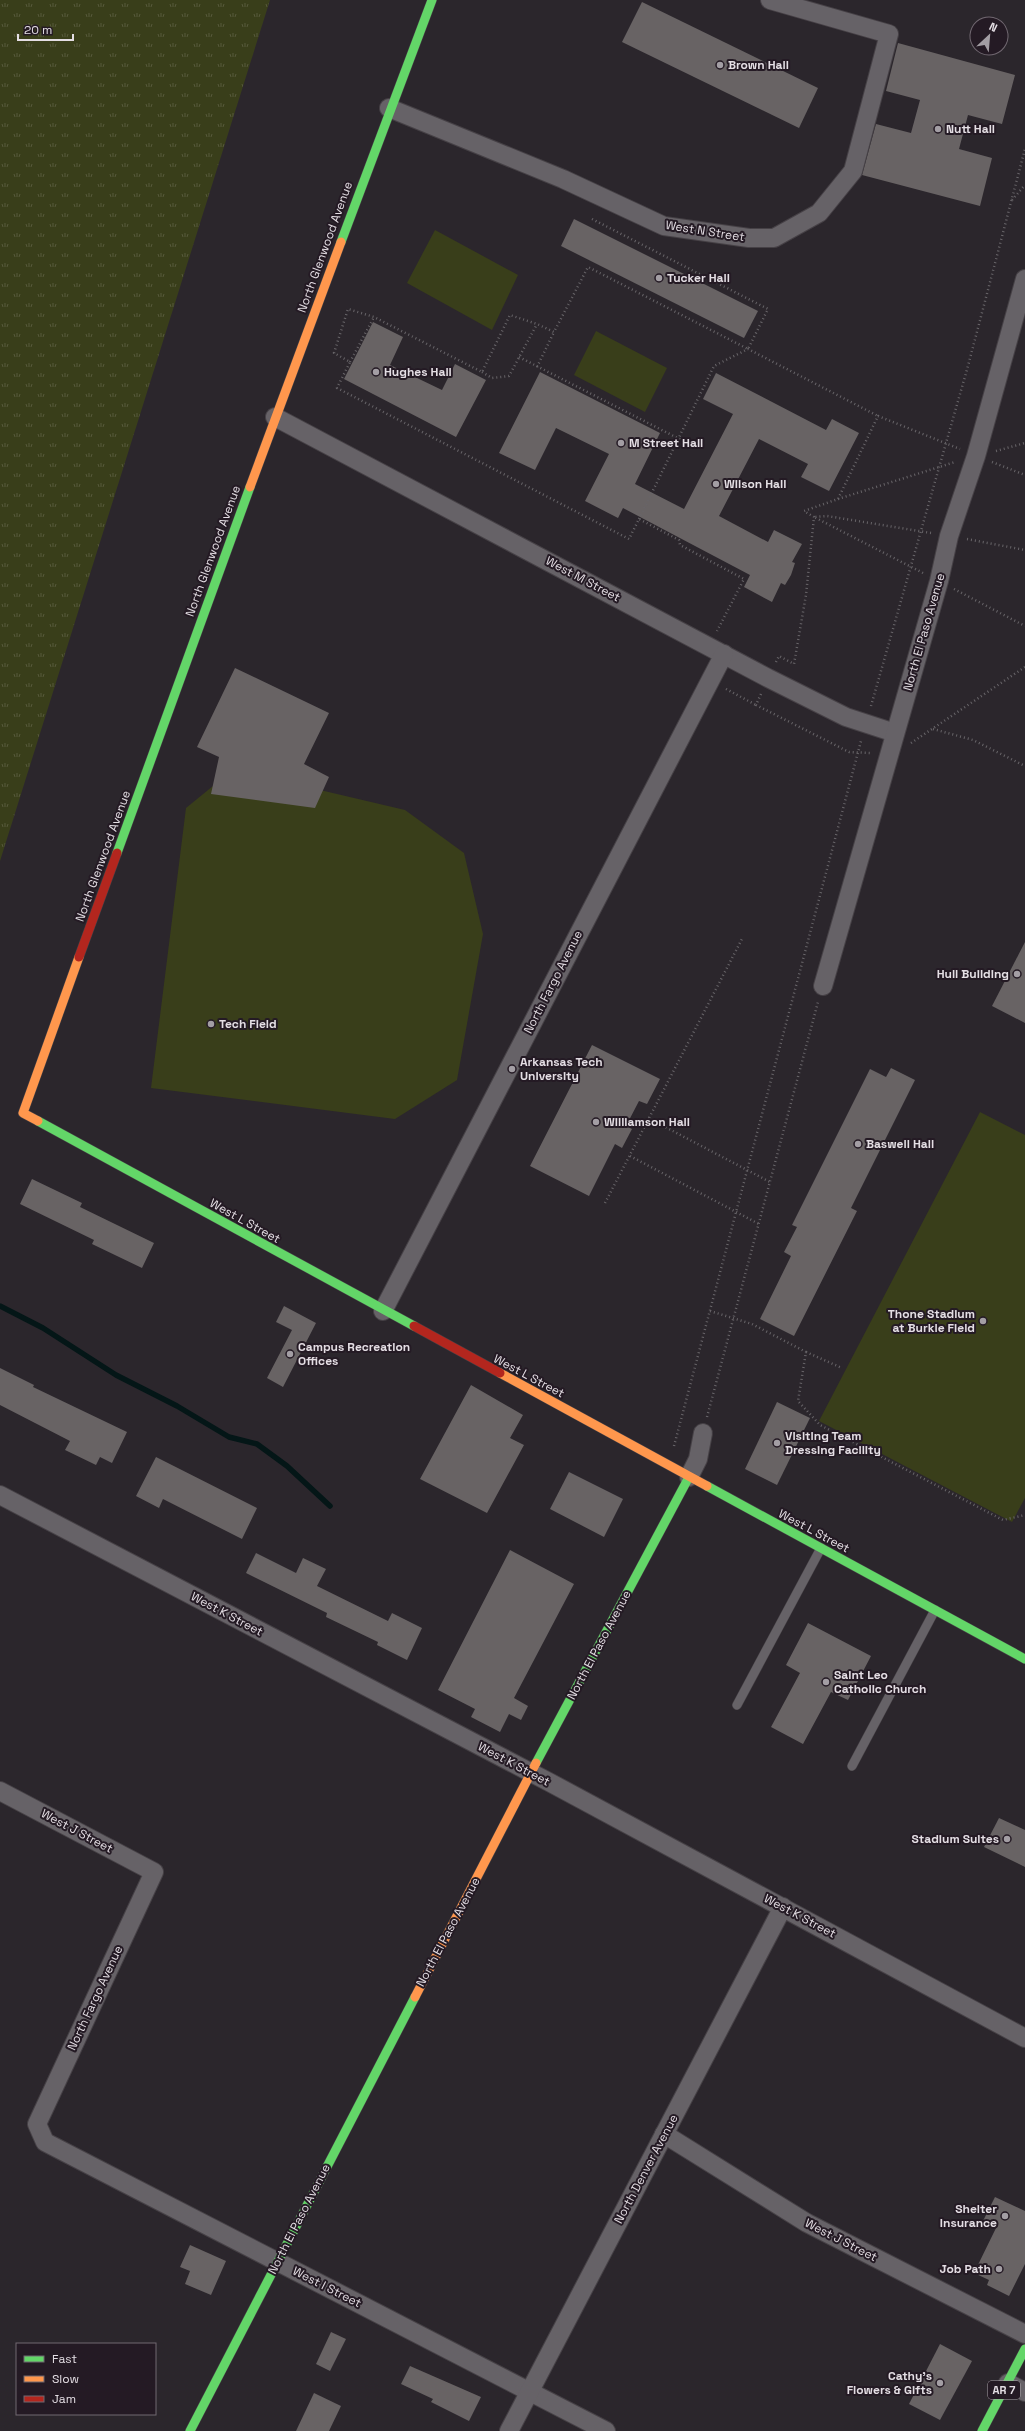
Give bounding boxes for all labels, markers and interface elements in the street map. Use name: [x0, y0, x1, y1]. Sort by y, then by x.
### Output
scale bar: [18, 16, 73, 42]
north arrow: [969, 16, 1009, 56]
text: N: [987, 19, 1000, 35]
text: 20 m: [24, 22, 52, 38]
place label: Brown Hall: [728, 57, 789, 73]
marker: Brown Hall: [715, 60, 725, 70]
place label: Nutt Hall: [946, 121, 995, 137]
marker: Nutt Hall: [933, 124, 943, 134]
street label: North Glenwood Avenue: [294, 179, 356, 315]
street label: West N Street: [664, 217, 746, 245]
place label: Tucker Hall: [667, 270, 730, 286]
marker: Tucker Hall: [654, 273, 664, 283]
place label: Hughes Hall: [384, 364, 452, 380]
marker: Hughes Hall: [371, 367, 381, 377]
place label: M Street Hall: [629, 435, 703, 451]
marker: M Street Hall: [616, 438, 626, 448]
place label: Wilson Hall: [724, 476, 786, 492]
marker: Wilson Hall: [711, 479, 721, 489]
street label: North Glenwood Avenue: [182, 483, 244, 619]
street label: West M Street: [543, 553, 623, 605]
street label: North El Paso Avenue: [900, 571, 948, 693]
street label: North Glenwood Avenue: [72, 788, 134, 924]
street label: North Fargo Avenue: [520, 928, 586, 1036]
place label: Hull Building: [937, 966, 1009, 982]
marker: Hull Building: [1012, 969, 1022, 979]
place label: Tech Field: [219, 1016, 277, 1032]
marker: Tech Field: [206, 1019, 216, 1029]
place label: Arkansas Tech University: [520, 1054, 603, 1084]
marker: Arkansas Tech University: [507, 1064, 517, 1074]
place label: Williamson Hall: [604, 1114, 690, 1130]
marker: Williamson Hall: [591, 1117, 601, 1127]
place label: Baswell Hall: [866, 1136, 934, 1152]
marker: Baswell Hall: [853, 1139, 863, 1149]
street label: West L Street: [207, 1195, 283, 1247]
place label: Thone Stadium at Burkle Field: [888, 1306, 975, 1336]
marker: Thone Stadium at Burkle Field: [978, 1316, 988, 1326]
place label: Campus Recreation Offices: [298, 1339, 410, 1369]
marker: Campus Recreation Offices: [285, 1349, 295, 1359]
street label: West L Street: [491, 1351, 567, 1401]
place label: Visiting Team Dressing Facility: [785, 1428, 881, 1458]
marker: Visiting Team Dressing Facility: [772, 1438, 782, 1448]
street label: West L Street: [776, 1506, 852, 1556]
street label: West K Street: [188, 1588, 266, 1640]
street label: North El Paso Avenue: [563, 1588, 635, 1702]
place label: Saint Leo Catholic Church: [834, 1667, 926, 1697]
marker: Saint Leo Catholic Church: [821, 1677, 831, 1687]
street label: West K Street: [475, 1738, 553, 1790]
street label: West J Street: [38, 1805, 116, 1857]
place label: Stadium Suites: [912, 1831, 999, 1847]
marker: Stadium Suites: [1002, 1834, 1012, 1844]
street label: North El Paso Avenue: [412, 1875, 484, 1989]
street label: West K Street: [761, 1890, 839, 1942]
street label: North Fargo Avenue: [64, 1943, 126, 2053]
street label: North Denver Avenue: [610, 2112, 682, 2226]
street label: North El Paso Avenue: [264, 2161, 334, 2277]
place label: Shelter Insurance: [940, 2201, 997, 2231]
marker: Shelter Insurance: [1000, 2211, 1010, 2221]
street label: West J Street: [802, 2215, 880, 2265]
place label: Job Path: [940, 2261, 991, 2277]
street label: West I Street: [290, 2263, 364, 2311]
marker: Job Path: [994, 2264, 1004, 2274]
legend: [16, 2343, 156, 2415]
text: Fast: [52, 2351, 77, 2367]
place label: Cathy's Flowers & Gifts: [847, 2368, 932, 2398]
text: Slow: [52, 2371, 79, 2387]
marker: Cathy's Flowers & Gifts: [935, 2378, 945, 2388]
road number: AR 7: [988, 2381, 1020, 2399]
text: Jam: [52, 2391, 76, 2407]

